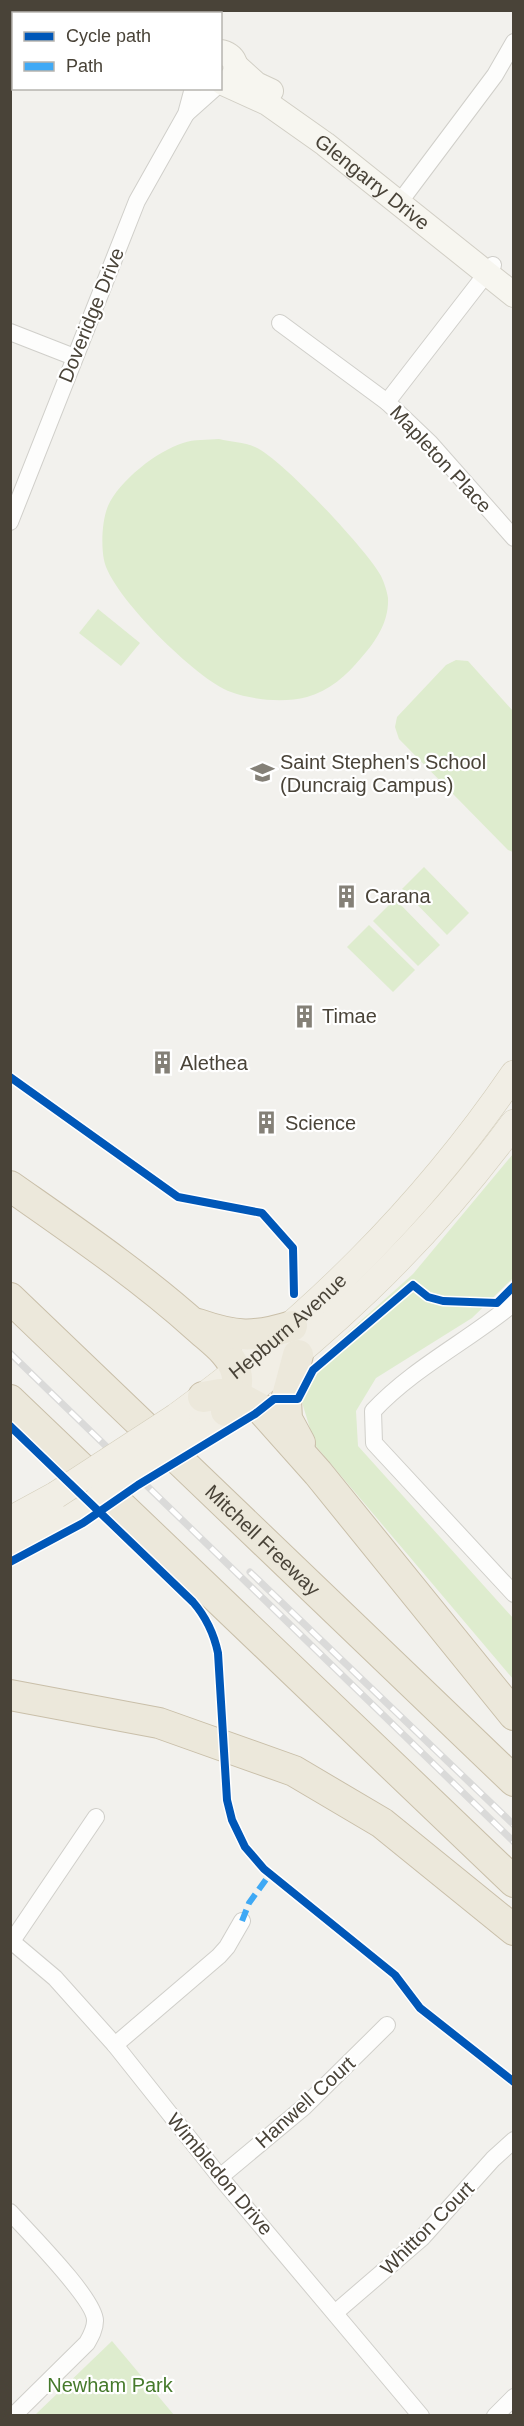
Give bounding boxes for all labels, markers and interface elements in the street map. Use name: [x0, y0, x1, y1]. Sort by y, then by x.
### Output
legend: [12, 12, 222, 90]
text: Cycle path: [66, 26, 151, 46]
text: Path: [66, 56, 103, 76]
street label: Glengarry Drive: [311, 130, 434, 234]
street label: Doveridge Drive: [54, 244, 128, 386]
street label: Mapleton Place: [386, 401, 496, 517]
place label: Saint Stephen's School (Duncraig Campus): [280, 751, 486, 796]
school or university icon: Saint Stephen's School (Duncraig Campus): [249, 760, 275, 786]
building icon: Carana: [334, 883, 360, 909]
place label: Carana: [365, 885, 431, 907]
building icon: Timae: [291, 1003, 317, 1029]
place label: Timae: [322, 1005, 377, 1027]
building icon: Alethea: [149, 1050, 175, 1076]
place label: Alethea: [180, 1052, 249, 1074]
building icon: Science: [254, 1110, 280, 1136]
place label: Science: [285, 1112, 356, 1134]
street label: Hepburn Avenue: [225, 1269, 351, 1383]
street label: Mitchell Freeway: [201, 1480, 325, 1600]
street label: Hanwell Court: [251, 2052, 359, 2152]
street label: Wimbledon Drive: [163, 2109, 277, 2239]
street label: Whitton Court: [376, 2177, 478, 2279]
park label: Newham Park: [47, 2374, 174, 2396]

